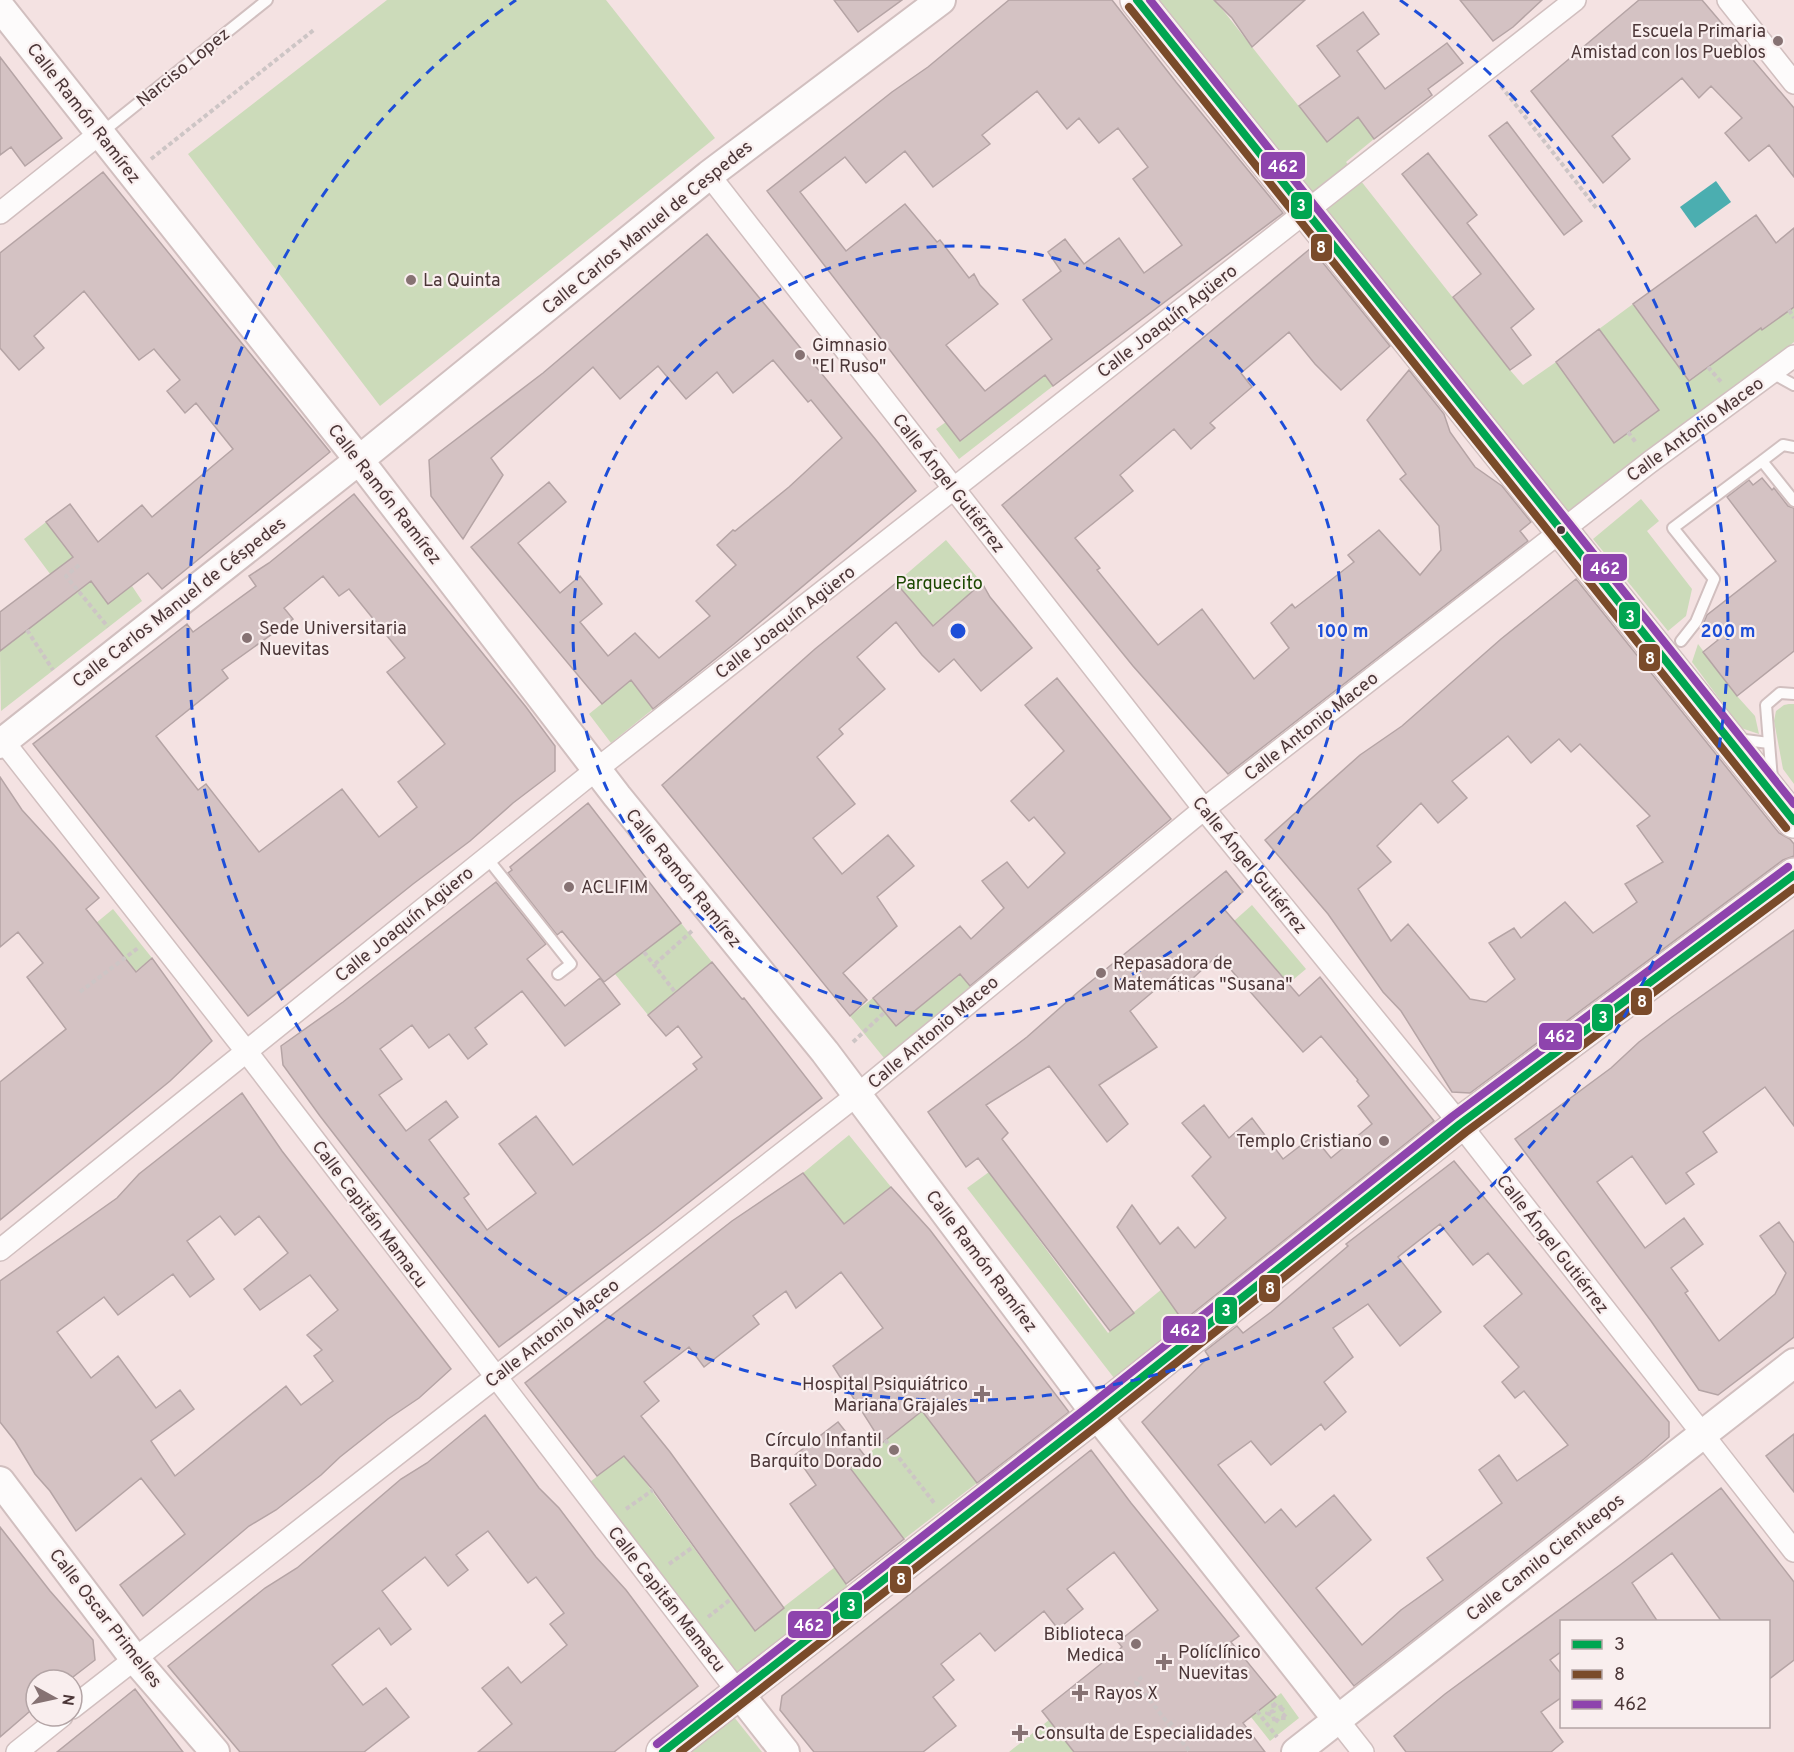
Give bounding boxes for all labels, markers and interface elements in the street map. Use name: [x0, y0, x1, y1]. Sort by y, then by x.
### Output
place label: Escuela Primaria Amistad con los Pueblos: [1570, 21, 1766, 65]
street label: Narciso Lopez: [133, 23, 235, 113]
marker: Escuela Primaria Amistad con los Pueblos: [1771, 34, 1785, 48]
street label: Calle Ramón Ramírez: [21, 39, 145, 189]
street label: Calle Carlos Manuel de Cespedes: [538, 136, 758, 320]
line badge: 462: [1260, 151, 1306, 180]
text: 462: [1268, 158, 1298, 178]
line badge: 3: [1290, 191, 1313, 220]
text: 3: [1296, 197, 1306, 217]
line badge: 8: [1310, 233, 1333, 262]
text: 8: [1316, 239, 1326, 259]
street label: Calle Joaquín Agüero: [1093, 260, 1243, 384]
place label: La Quinta: [423, 270, 501, 293]
marker: La Quinta: [404, 273, 418, 287]
place label: Gimnasio "El Ruso": [812, 335, 887, 379]
marker: Gimnasio "El Ruso": [793, 348, 807, 362]
street label: Calle Antonio Maceo: [1623, 373, 1769, 488]
street label: Calle Ángel Gutiérrez: [886, 409, 1011, 558]
street label: Calle Ramón Ramírez: [322, 420, 446, 570]
street label: Calle Carlos Manuel de Céspedes: [68, 513, 291, 694]
unlabelled marker: [1555, 524, 1567, 536]
line badge: 462: [1582, 553, 1628, 582]
text: 462: [1590, 560, 1620, 580]
street label: Calle Joaquín Agüero: [711, 561, 861, 685]
park label: Parquecito: [895, 573, 983, 596]
line badge: 3: [1618, 601, 1641, 630]
text: 3: [1625, 608, 1635, 628]
place label: Sede Universitaria Nuevitas: [259, 618, 407, 662]
centre of rings: [948, 621, 968, 641]
text: 100 m: [1317, 621, 1369, 644]
text: 200 m: [1700, 621, 1756, 644]
marker: Sede Universitaria Nuevitas: [240, 631, 254, 645]
line badge: 8: [1638, 643, 1661, 672]
text: 8: [1645, 650, 1655, 670]
street label: Calle Antonio Maceo: [1240, 668, 1384, 787]
street label: Calle Ángel Gutiérrez: [1186, 791, 1313, 939]
street label: Calle Ramón Ramírez: [620, 805, 746, 953]
street label: Calle Joaquín Agüero: [331, 862, 479, 988]
place label: ACLIFIM: [581, 877, 649, 900]
marker: ACLIFIM: [562, 880, 576, 894]
place label: Repasadora de Matemáticas "Susana": [1113, 953, 1292, 997]
marker: Repasadora de Matemáticas "Susana": [1094, 966, 1108, 980]
street label: Calle Antonio Maceo: [864, 972, 1004, 1095]
line badge: 8: [1630, 987, 1653, 1016]
text: 8: [1637, 993, 1647, 1013]
line badge: 3: [1591, 1003, 1614, 1032]
text: 3: [1598, 1009, 1608, 1029]
line badge: 462: [1538, 1022, 1583, 1051]
text: 462: [1545, 1028, 1575, 1048]
place label: Templo Cristiano: [1236, 1131, 1372, 1154]
marker: Templo Cristiano: [1377, 1134, 1391, 1148]
street label: Calle Capitán Mamacu: [306, 1137, 432, 1293]
street label: Calle Ángel Gutiérrez: [1490, 1170, 1615, 1319]
street label: Calle Ramón Ramírez: [920, 1186, 1042, 1338]
line badge: 8: [1258, 1274, 1281, 1303]
street label: Calle Antonio Maceo: [481, 1275, 625, 1394]
text: 8: [1265, 1280, 1275, 1300]
line badge: 3: [1214, 1296, 1238, 1325]
text: 3: [1221, 1302, 1231, 1322]
line badge: 462: [1162, 1315, 1207, 1344]
text: 462: [1170, 1322, 1200, 1342]
place label: Hospital Psiquiátrico Mariana Grajales: [802, 1374, 968, 1418]
marker: Hospital Psiquiátrico Mariana Grajales: [973, 1385, 991, 1403]
place label: Círculo Infantil Barquito Dorado: [749, 1430, 882, 1474]
marker: Círculo Infantil Barquito Dorado: [887, 1443, 901, 1457]
street label: Calle Camilo Cienfuegos: [1462, 1489, 1630, 1627]
street label: Calle Capitán Mamacu: [602, 1522, 730, 1677]
street label: Calle Oscar Primelles: [43, 1545, 166, 1693]
line badge: 8: [889, 1565, 912, 1594]
text: 8: [896, 1571, 906, 1591]
line badge: 3: [839, 1591, 863, 1620]
text: 3: [846, 1597, 856, 1617]
line badge: 462: [787, 1610, 832, 1639]
text: 462: [794, 1617, 824, 1637]
legend: [1560, 1620, 1770, 1728]
place label: Biblioteca Medica: [1043, 1624, 1124, 1668]
text: 3: [1614, 1634, 1625, 1657]
marker: Biblioteca Medica: [1129, 1637, 1143, 1651]
place label: Políclínico Nuevitas: [1178, 1642, 1261, 1686]
marker: Políclínico Nuevitas: [1155, 1653, 1173, 1671]
text: 8: [1614, 1664, 1625, 1687]
north arrow: [24, 1668, 84, 1728]
place label: Rayos X: [1094, 1683, 1158, 1706]
marker: Rayos X: [1071, 1684, 1089, 1702]
text: N: [56, 1693, 78, 1707]
text: 462: [1614, 1694, 1647, 1717]
place label: Consulta de Especialidades: [1034, 1723, 1253, 1746]
marker: Consulta de Especialidades: [1011, 1724, 1029, 1742]

